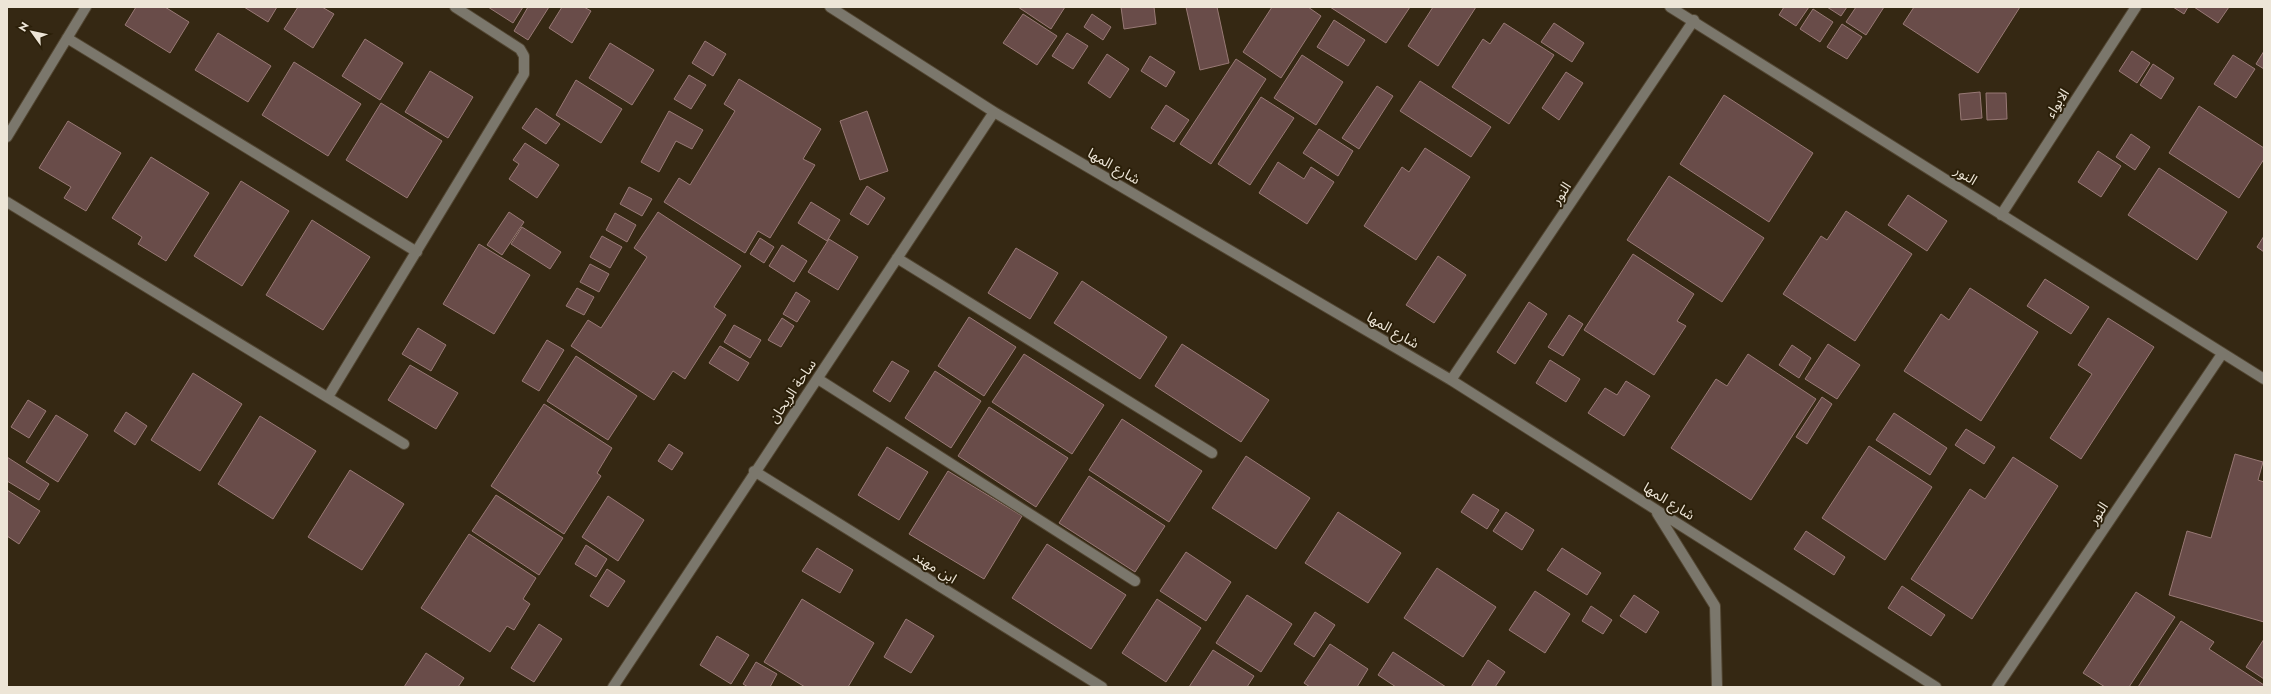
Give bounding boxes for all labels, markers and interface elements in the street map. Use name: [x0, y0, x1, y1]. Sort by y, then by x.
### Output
north arrow: [12, 12, 52, 52]
text: N: [15, 19, 33, 35]
street label: الابواء: [2040, 85, 2074, 121]
street label: شارع المها: [1084, 143, 1144, 190]
street label: النور: [1950, 160, 1981, 190]
street label: النور: [1546, 178, 1576, 209]
street label: شارع المها: [1363, 307, 1423, 354]
street label: ساحة الريحان: [763, 355, 821, 427]
street label: شارع المها: [1639, 477, 1699, 526]
street label: النور: [2083, 498, 2113, 529]
street label: ابن مهند: [909, 546, 961, 588]

